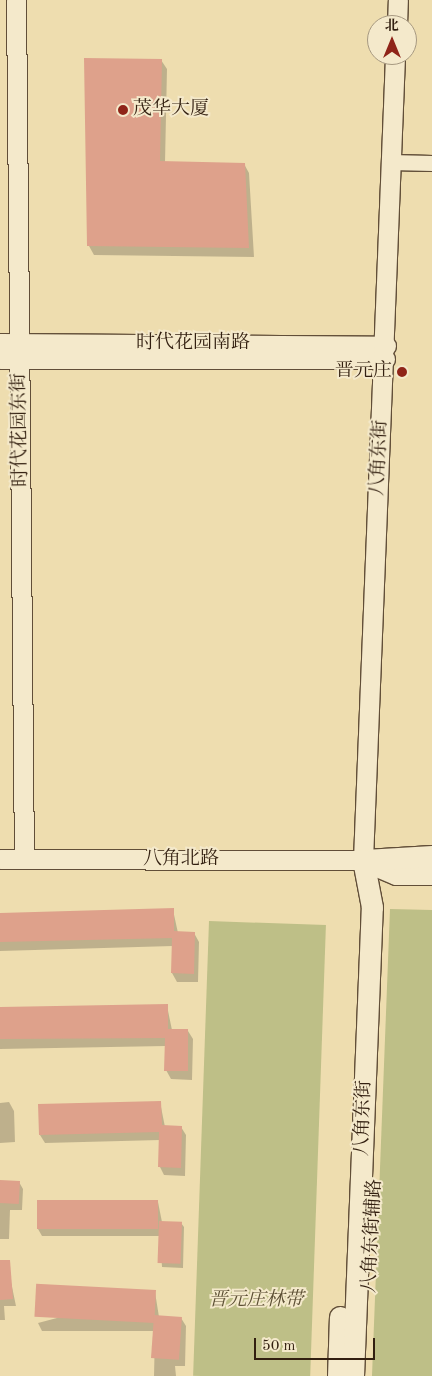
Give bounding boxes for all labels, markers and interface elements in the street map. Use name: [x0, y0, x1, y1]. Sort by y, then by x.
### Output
north arrow: [367, 15, 417, 65]
text: 北: [385, 19, 399, 33]
place label: 茂华大厦: [133, 99, 209, 121]
marker: 茂华大厦: [117, 104, 129, 116]
street label: 时代花园南路: [136, 333, 250, 355]
place label: 晋元庄: [335, 361, 392, 383]
marker: 晋元庄: [396, 366, 408, 378]
street label: 时代花园东街: [9, 373, 33, 487]
street label: 八角东街: [367, 419, 393, 497]
street label: 八角北路: [143, 849, 219, 871]
street label: 八角东街: [351, 1080, 377, 1156]
street label: 八角东街辅路: [359, 1178, 387, 1294]
park label: 晋元庄林带: [209, 1290, 303, 1312]
scale bar: [257, 1328, 378, 1360]
text: 50 m: [262, 1339, 296, 1354]

